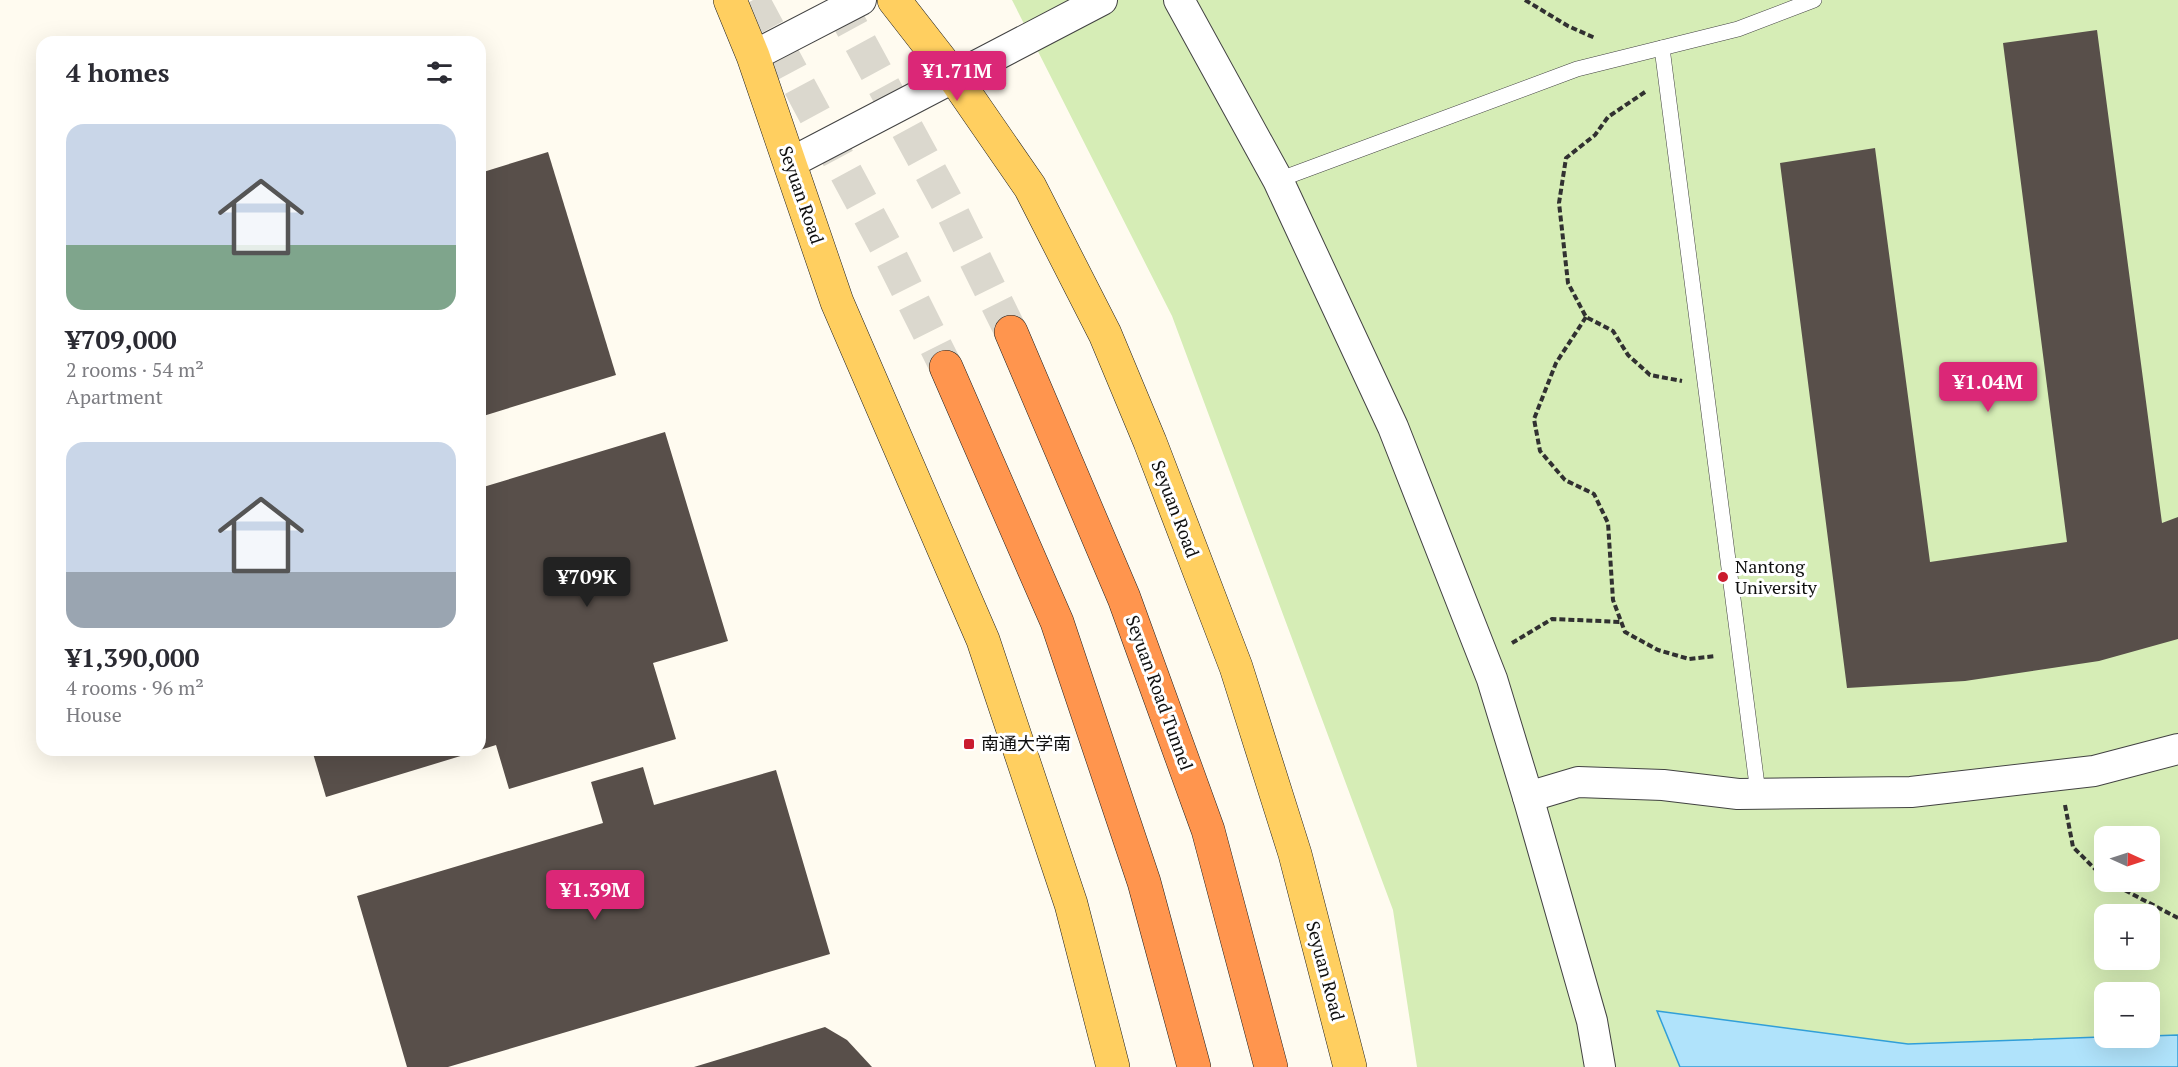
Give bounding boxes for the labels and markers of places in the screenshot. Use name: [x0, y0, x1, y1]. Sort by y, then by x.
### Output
pin: ¥1.71M: [908, 51, 1006, 102]
pin: ¥1.04M: [1939, 362, 2037, 413]
place label: Nantong University: [1735, 554, 1818, 599]
pin: ¥709K: [545, 557, 629, 608]
marker: Nantong University: [1716, 570, 1730, 584]
place label: 南通大学南: [981, 731, 1071, 755]
marker: 南通大学南: [962, 737, 976, 751]
pin: ¥1.39M: [546, 870, 644, 921]

